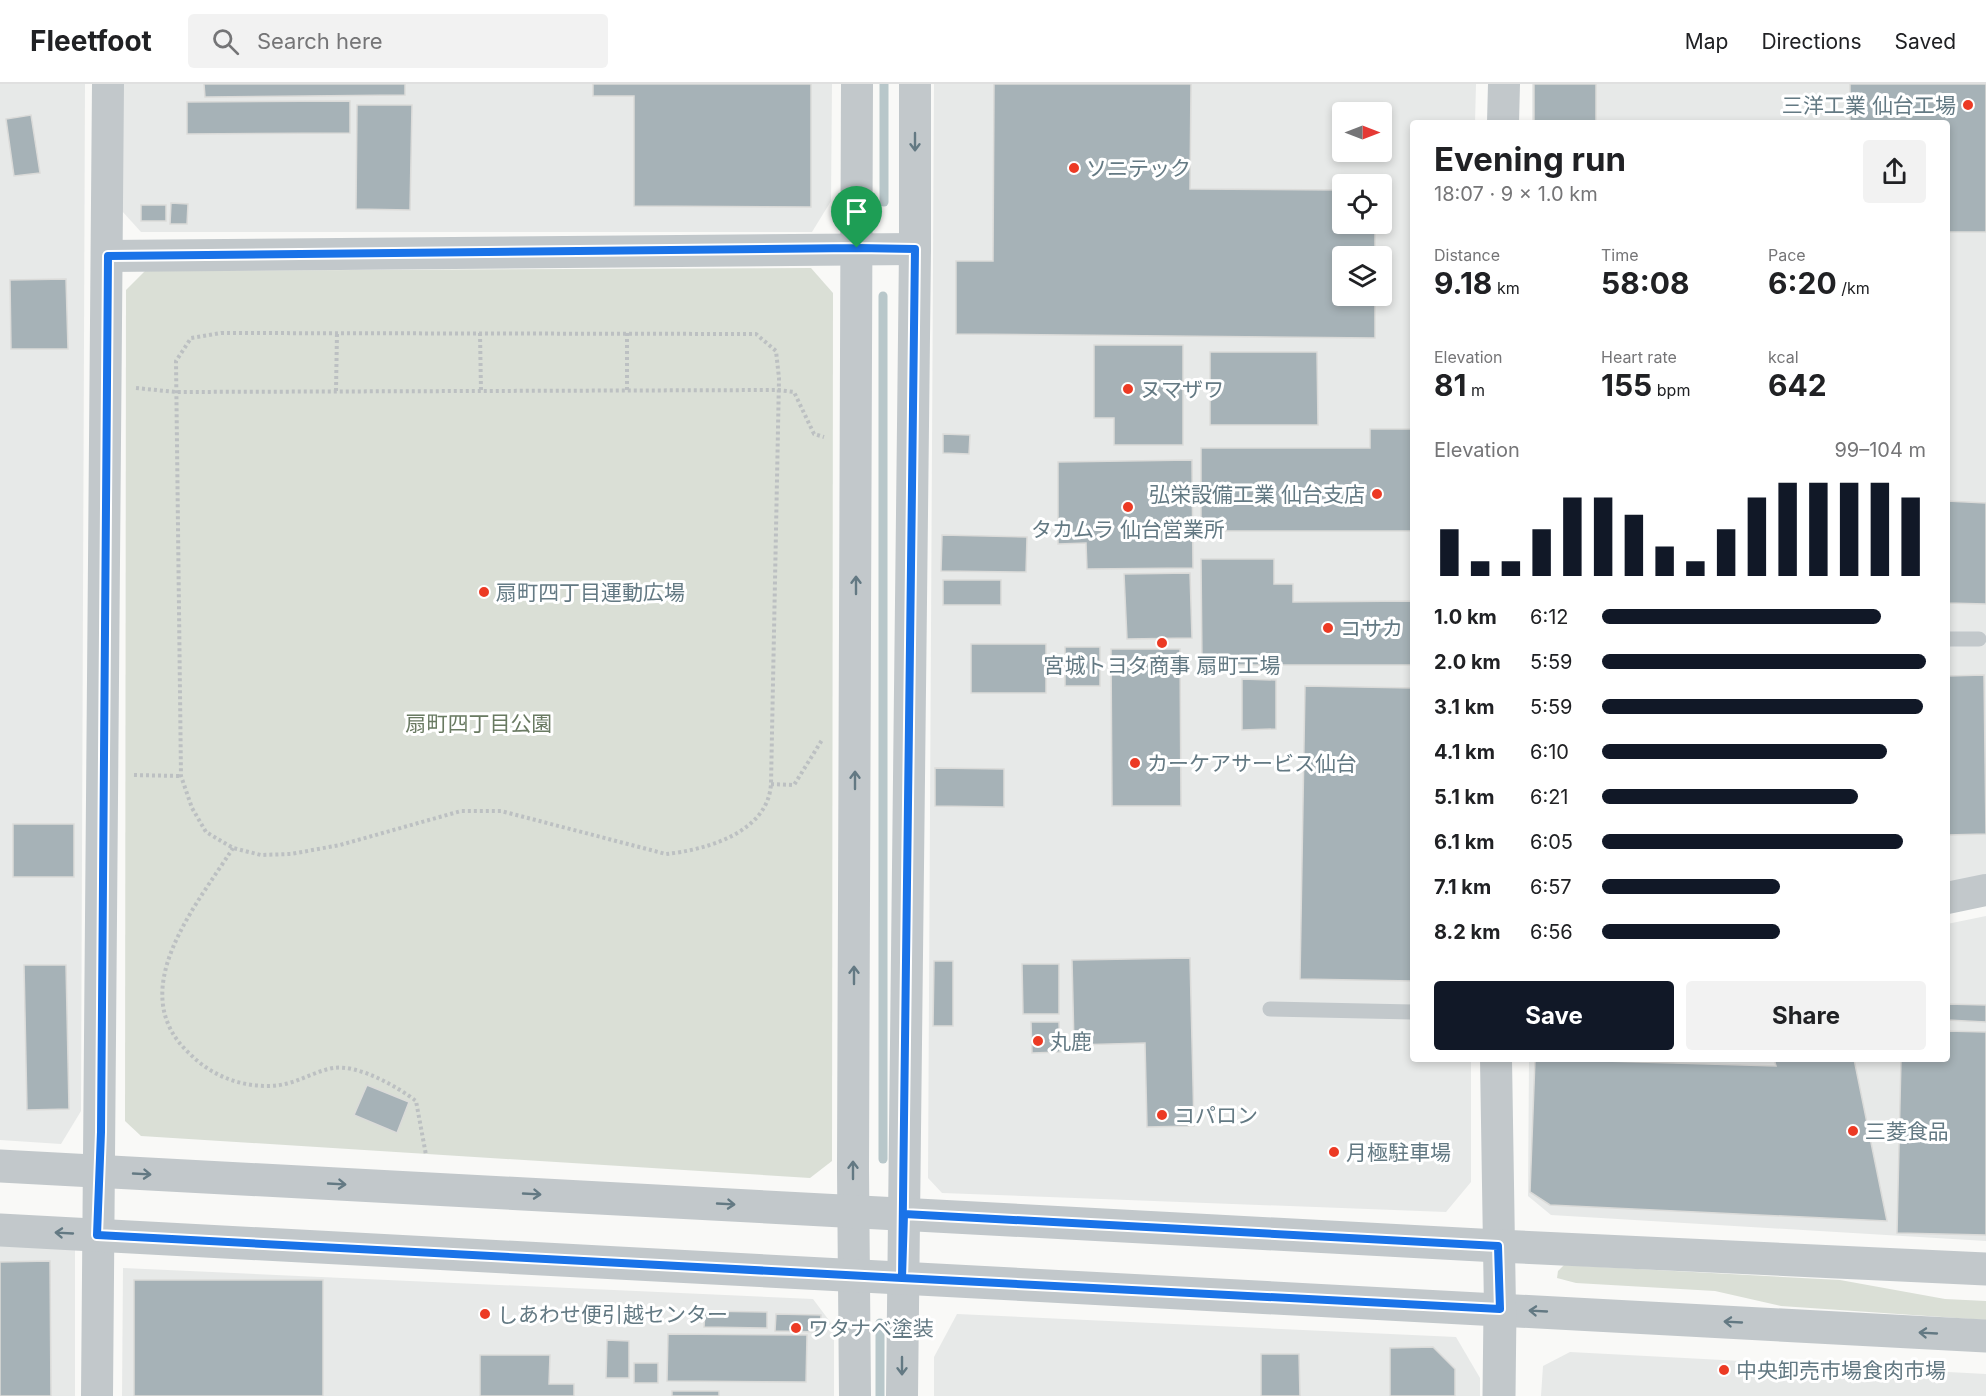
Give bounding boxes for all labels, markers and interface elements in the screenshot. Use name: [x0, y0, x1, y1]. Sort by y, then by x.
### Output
search box: [188, 14, 608, 68]
text: Fleetfoot: [30, 24, 152, 58]
icon: search: [209, 25, 242, 58]
text: Search here: [257, 28, 383, 54]
text: Map: [1685, 29, 1728, 54]
text: Directions: [1761, 29, 1862, 54]
text: Saved: [1895, 29, 1956, 54]
place label: 三洋工業 仙台工場: [1782, 93, 1956, 118]
marker: 三洋工業 仙台工場: [1961, 98, 1975, 112]
north arrow: [1332, 102, 1392, 162]
map controls: [1332, 102, 1392, 306]
one-way arrow: [909, 132, 921, 152]
text: Evening run: [1434, 139, 1626, 179]
button: share: [1863, 140, 1926, 203]
place label: ソニテック: [1086, 156, 1191, 181]
marker: ソニテック: [1067, 161, 1081, 175]
button: locate: [1332, 174, 1392, 234]
text: 18:07 · 9 × 1.0 km: [1434, 182, 1598, 206]
pin: [831, 186, 882, 248]
icon: arrive: [840, 195, 873, 228]
text: Distance: [1434, 245, 1500, 265]
text: Time: [1601, 245, 1639, 265]
text: Pace: [1768, 245, 1806, 265]
button: layers: [1332, 246, 1392, 306]
text: 9.18: [1434, 265, 1492, 301]
text: 58:08: [1601, 265, 1689, 301]
text: 6:20: [1768, 265, 1837, 301]
text: km: [1492, 278, 1520, 298]
text: /km: [1837, 278, 1870, 298]
text: Elevation: [1434, 347, 1503, 367]
text: Heart rate: [1601, 347, 1677, 367]
text: kcal: [1768, 347, 1799, 367]
text: 81: [1434, 367, 1466, 403]
text: 155: [1601, 367, 1652, 403]
text: 642: [1768, 367, 1827, 403]
place label: ヌマザワ: [1140, 377, 1224, 402]
text: m: [1466, 380, 1485, 400]
text: bpm: [1652, 380, 1690, 400]
marker: ヌマザワ: [1121, 382, 1135, 396]
text: Elevation: [1434, 438, 1520, 462]
text: 99–104 m: [1834, 438, 1926, 462]
place label: 弘栄設備工業 仙台支店: [1149, 482, 1365, 507]
marker: 弘栄設備工業 仙台支店: [1370, 487, 1384, 501]
marker: タカムラ 仙台営業所: [1121, 500, 1135, 514]
place label: タカムラ 仙台営業所: [1031, 517, 1225, 542]
one-way arrow: [850, 575, 862, 595]
place label: 扇町四丁目運動広場: [496, 580, 685, 605]
marker: 扇町四丁目運動広場: [477, 585, 491, 599]
text: 1.0 km: [1434, 605, 1497, 629]
text: 6:12: [1530, 605, 1569, 629]
place label: コサカ: [1340, 616, 1403, 641]
marker: コサカ: [1321, 621, 1335, 635]
marker: 宮城トヨタ商事 扇町工場: [1155, 636, 1169, 650]
text: 2.0 km: [1434, 650, 1501, 674]
text: 5:59: [1530, 650, 1572, 674]
place label: 宮城トヨタ商事 扇町工場: [1044, 653, 1280, 678]
text: 3.1 km: [1434, 695, 1495, 719]
text: 5:59: [1530, 695, 1572, 719]
park label: 扇町四丁目公園: [406, 711, 553, 736]
text: 4.1 km: [1434, 740, 1495, 764]
text: 6:10: [1530, 740, 1569, 764]
place label: カーケアサービス仙台: [1147, 751, 1357, 776]
marker: カーケアサービス仙台: [1128, 756, 1142, 770]
one-way arrow: [849, 770, 861, 790]
text: 5.1 km: [1434, 785, 1494, 809]
text: 6:21: [1530, 785, 1569, 809]
text: 6.1 km: [1434, 830, 1494, 854]
text: 6:05: [1530, 830, 1573, 854]
text: 7.1 km: [1434, 875, 1491, 899]
text: 6:57: [1530, 875, 1572, 899]
text: 8.2 km: [1434, 920, 1500, 944]
text: 6:56: [1530, 920, 1573, 944]
one-way arrow: [848, 965, 860, 985]
button: Save: [1434, 981, 1674, 1050]
button: Share: [1686, 981, 1926, 1050]
place label: 丸鹿: [1050, 1029, 1092, 1054]
marker: 丸鹿: [1031, 1034, 1045, 1048]
place label: コパロン: [1174, 1103, 1258, 1128]
marker: コパロン: [1155, 1108, 1169, 1122]
place label: 三菱食品: [1865, 1119, 1949, 1144]
marker: 三菱食品: [1846, 1124, 1860, 1138]
place label: 月極駐車場: [1346, 1140, 1451, 1165]
marker: 月極駐車場: [1327, 1145, 1341, 1159]
one-way arrow: [847, 1160, 859, 1180]
one-way arrow: [132, 1169, 152, 1180]
one-way arrow: [327, 1179, 346, 1190]
one-way arrow: [521, 1189, 541, 1200]
one-way arrow: [716, 1199, 736, 1210]
one-way arrow: [55, 1228, 75, 1239]
place label: しあわせ便引越センター: [497, 1302, 728, 1327]
one-way arrow: [1529, 1306, 1549, 1317]
marker: しあわせ便引越センター: [478, 1307, 492, 1321]
place label: ワタナベ塗装: [808, 1316, 934, 1341]
one-way arrow: [1723, 1317, 1743, 1328]
marker: ワタナベ塗装: [789, 1321, 803, 1335]
one-way arrow: [1918, 1328, 1938, 1339]
one-way arrow: [896, 1356, 908, 1376]
place label: 中央卸売市場食肉市場: [1736, 1358, 1946, 1383]
marker: 中央卸売市場食肉市場: [1717, 1363, 1731, 1377]

